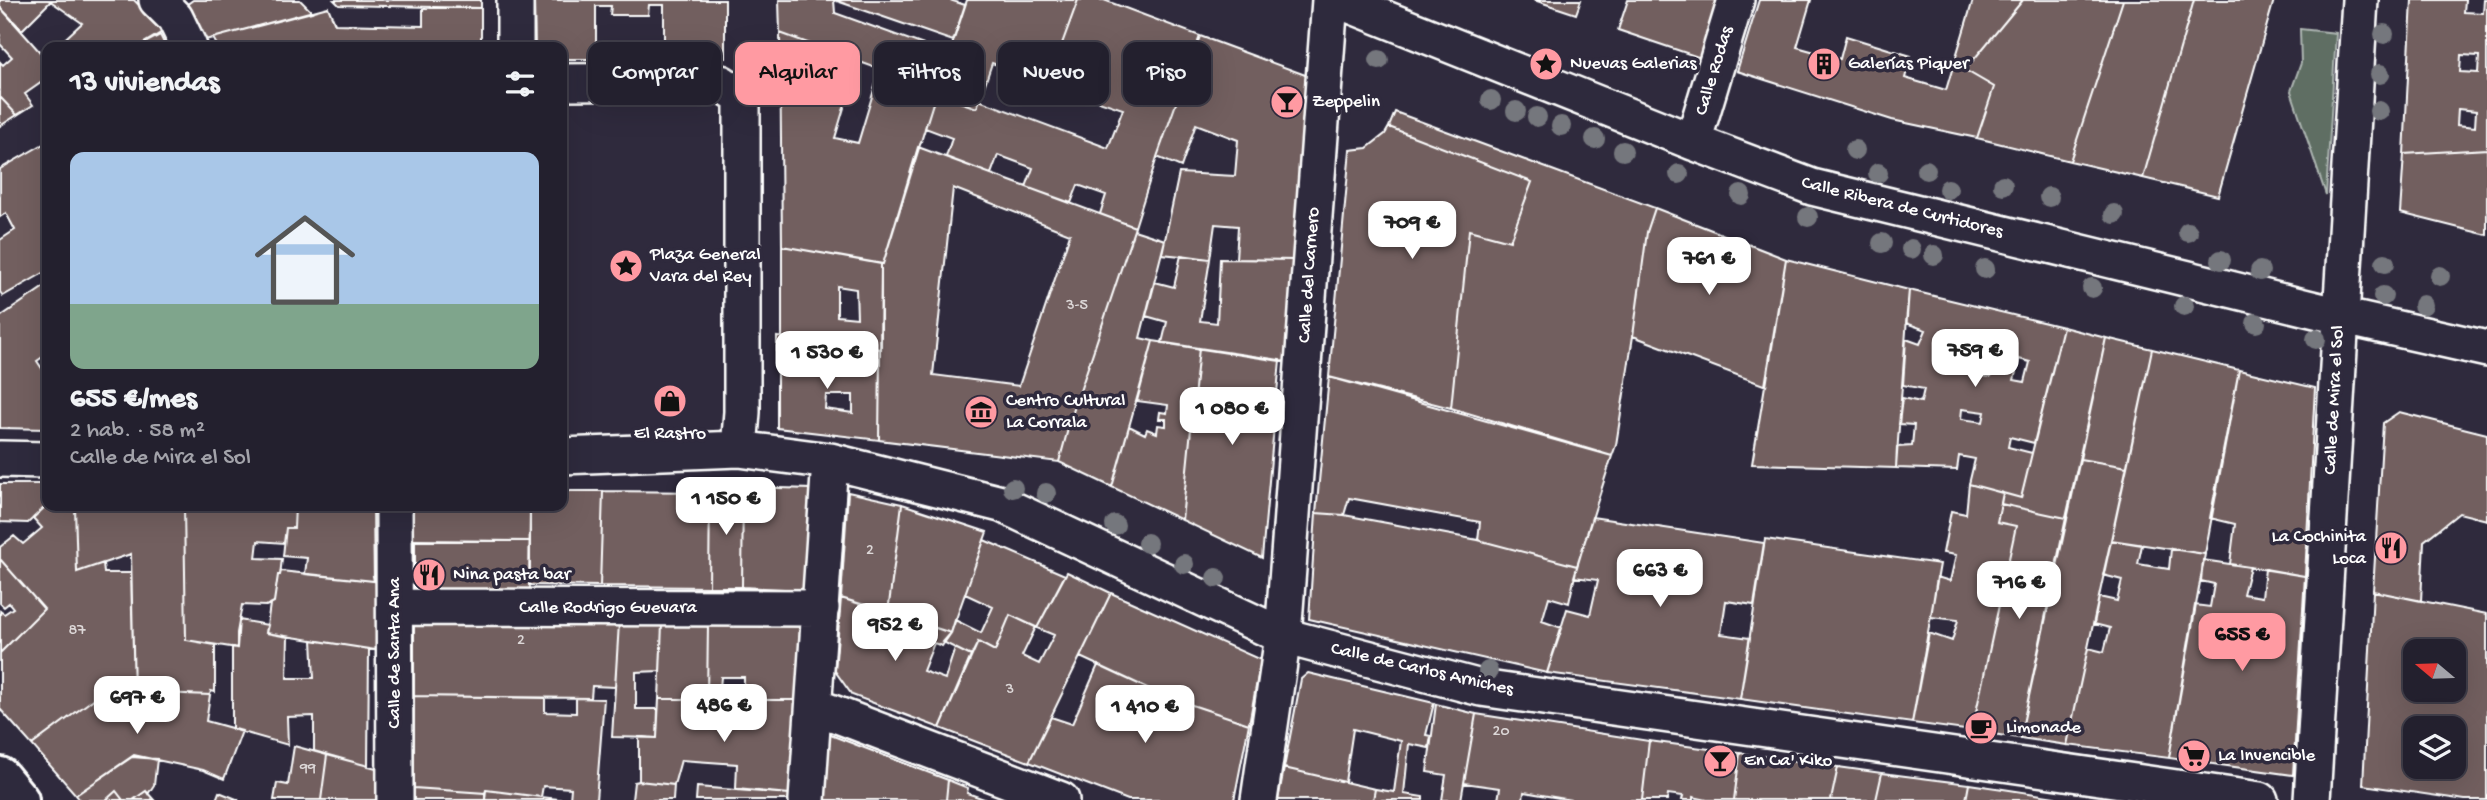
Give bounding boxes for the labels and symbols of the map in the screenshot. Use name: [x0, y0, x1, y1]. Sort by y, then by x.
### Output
street label: Calle Rodas: [1691, 23, 1740, 118]
place icon: Nuevas Galerias: [1527, 45, 1565, 83]
building icon: Galerías Piquer: [1805, 45, 1843, 83]
place label: Nuevas Galerias: [1570, 53, 1697, 76]
place label: Galerías Piquer: [1848, 53, 1971, 76]
bar icon: Zeppelin: [1268, 83, 1306, 121]
place label: Zeppelin: [1312, 91, 1380, 114]
street label: Calle Ribera de Curtidores: [1799, 172, 2006, 244]
pin: 709 €: [1363, 202, 1461, 261]
street label: Calle del Carnero: [1294, 206, 1326, 344]
pin: 761 €: [1660, 238, 1758, 297]
place label: Plaza General Vara del Rey: [649, 244, 761, 289]
place icon: Plaza General Vara del Rey: [607, 247, 645, 285]
house number: 3-5: [1065, 297, 1088, 316]
street label: Calle de Mira el Sol: [2320, 325, 2350, 475]
pin: 759 €: [1926, 330, 2024, 389]
pin: 1 530 €: [762, 332, 892, 391]
shop icon: El Rastro: [651, 382, 689, 420]
pin: 1 080 €: [1167, 388, 1297, 447]
place label: Centro Cultural La Corrala: [1006, 390, 1126, 435]
museum icon: Centro Cultural La Corrala: [962, 393, 1000, 431]
place label: El Rastro: [634, 423, 706, 446]
pin: 1 150 €: [661, 477, 791, 537]
place label: La Cochinita Loca: [2272, 526, 2367, 571]
restaurant icon: La Cochinita Loca: [2372, 529, 2410, 567]
house number: 2: [866, 542, 874, 561]
pin: 663 €: [1611, 550, 1709, 609]
restaurant icon: Nina pasta bar: [410, 556, 448, 594]
pin: 716 €: [1970, 562, 2068, 621]
place label: Nina pasta bar: [453, 564, 573, 587]
street label: Calle de Santa Ana: [384, 576, 407, 728]
street label: Calle Rodrigo Guevara: [519, 597, 698, 620]
pin: 952 €: [846, 604, 944, 663]
pin: 655 €: [2193, 614, 2291, 673]
house number: 87: [68, 622, 86, 641]
house number: 2: [517, 632, 525, 651]
street label: Calle de Carlos Arniches: [1328, 638, 1516, 702]
north arrow: [2403, 639, 2466, 702]
pin: 697 €: [88, 676, 186, 736]
house number: 3: [1005, 681, 1014, 700]
pin: 486 €: [675, 684, 773, 744]
pin: 1 410 €: [1080, 686, 1210, 745]
cafe icon: Limonade: [1962, 709, 2000, 747]
place label: Limonade: [2006, 717, 2081, 740]
house number: 20: [1493, 723, 1509, 742]
supermarket icon: La Invencible: [2175, 737, 2213, 775]
bar icon: En Ca' Kiko: [1701, 742, 1739, 780]
place label: La Invencible: [2218, 745, 2316, 768]
place label: En Ca' Kiko: [1744, 750, 1833, 773]
house number: 99: [299, 760, 316, 779]

